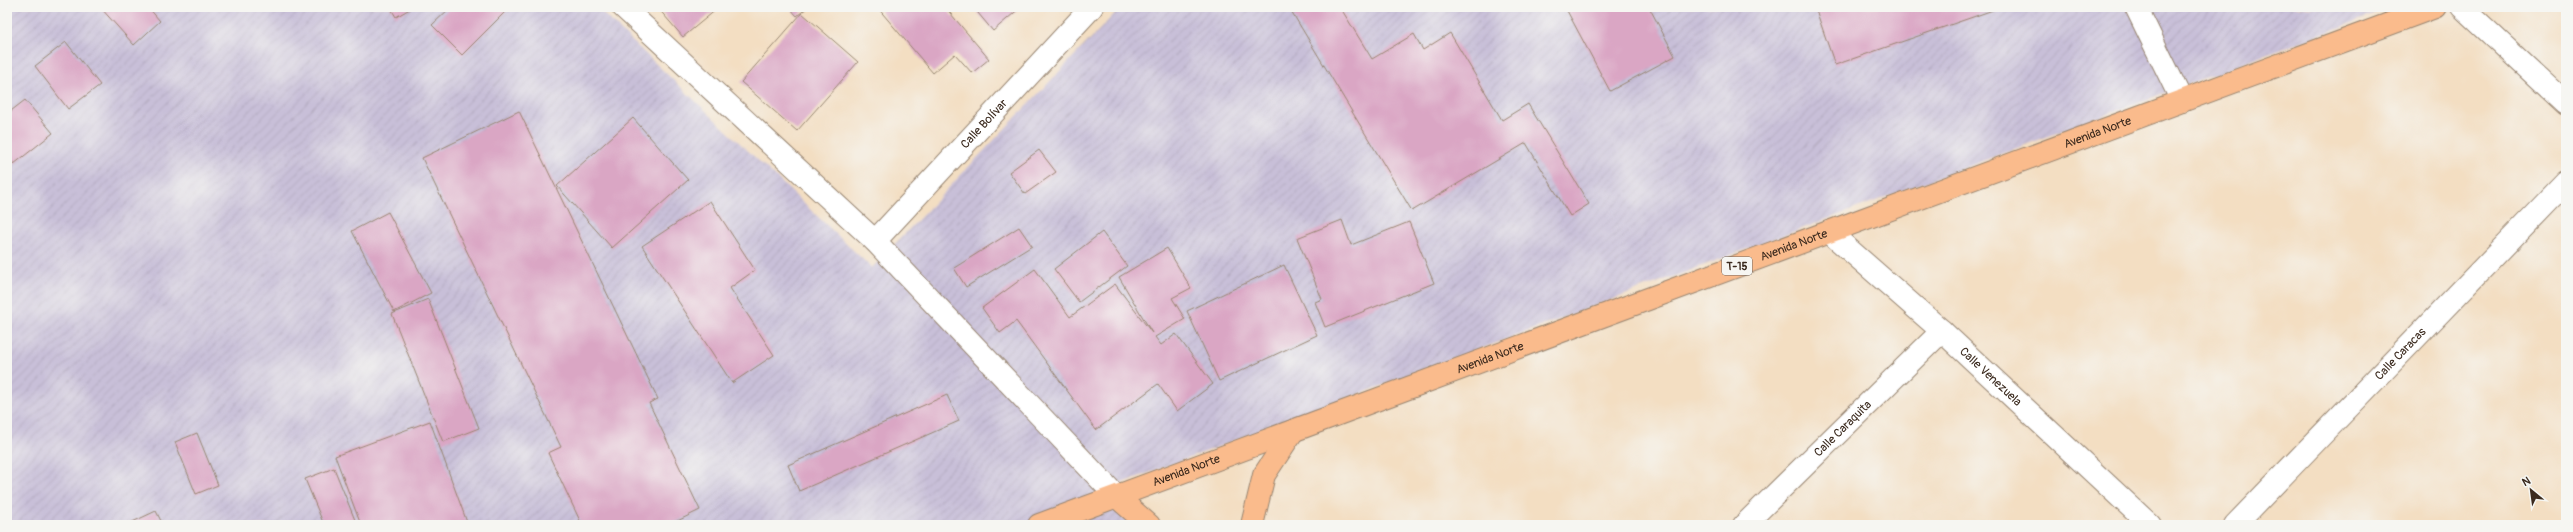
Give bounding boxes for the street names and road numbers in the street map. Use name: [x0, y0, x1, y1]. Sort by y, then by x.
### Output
street label: Calle Bolívar: [958, 96, 1011, 152]
street label: Avenida Norte: [2062, 113, 2134, 152]
street label: Avenida Norte: [1758, 226, 1830, 265]
road number: T-15: [1722, 257, 1752, 275]
street label: Calle Caracas: [2372, 324, 2430, 383]
street label: Avenida Norte: [1454, 339, 1526, 377]
street label: Calle Venezuela: [1956, 344, 2025, 410]
street label: Calle Caraquita: [1811, 397, 1875, 460]
street label: Avenida Norte: [1151, 451, 1222, 490]

